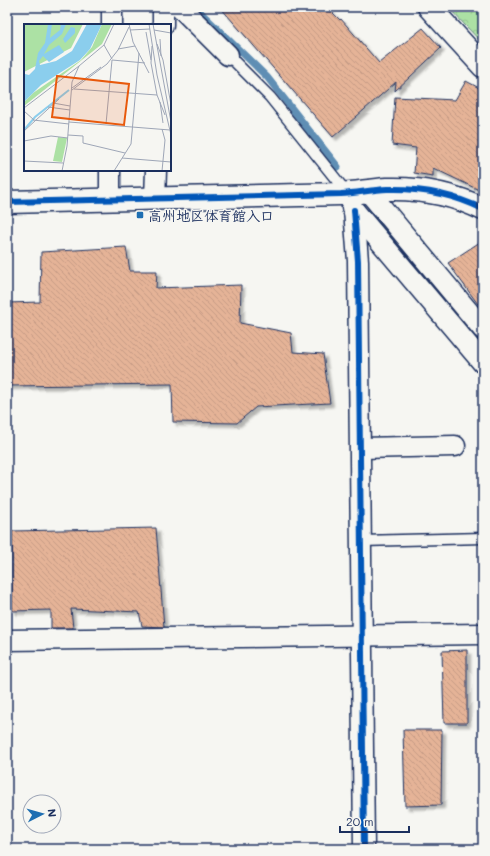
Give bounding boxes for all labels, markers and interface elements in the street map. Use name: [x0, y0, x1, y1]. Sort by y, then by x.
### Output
inset map: [24, 24, 171, 171]
place label: 高州地区体育館入口: [148, 206, 274, 225]
marker: 高州地区体育館入口: [135, 210, 145, 220]
north arrow: [22, 794, 62, 834]
text: N: [45, 808, 60, 818]
scale bar: [340, 808, 409, 834]
text: 20 m: [346, 813, 374, 829]

